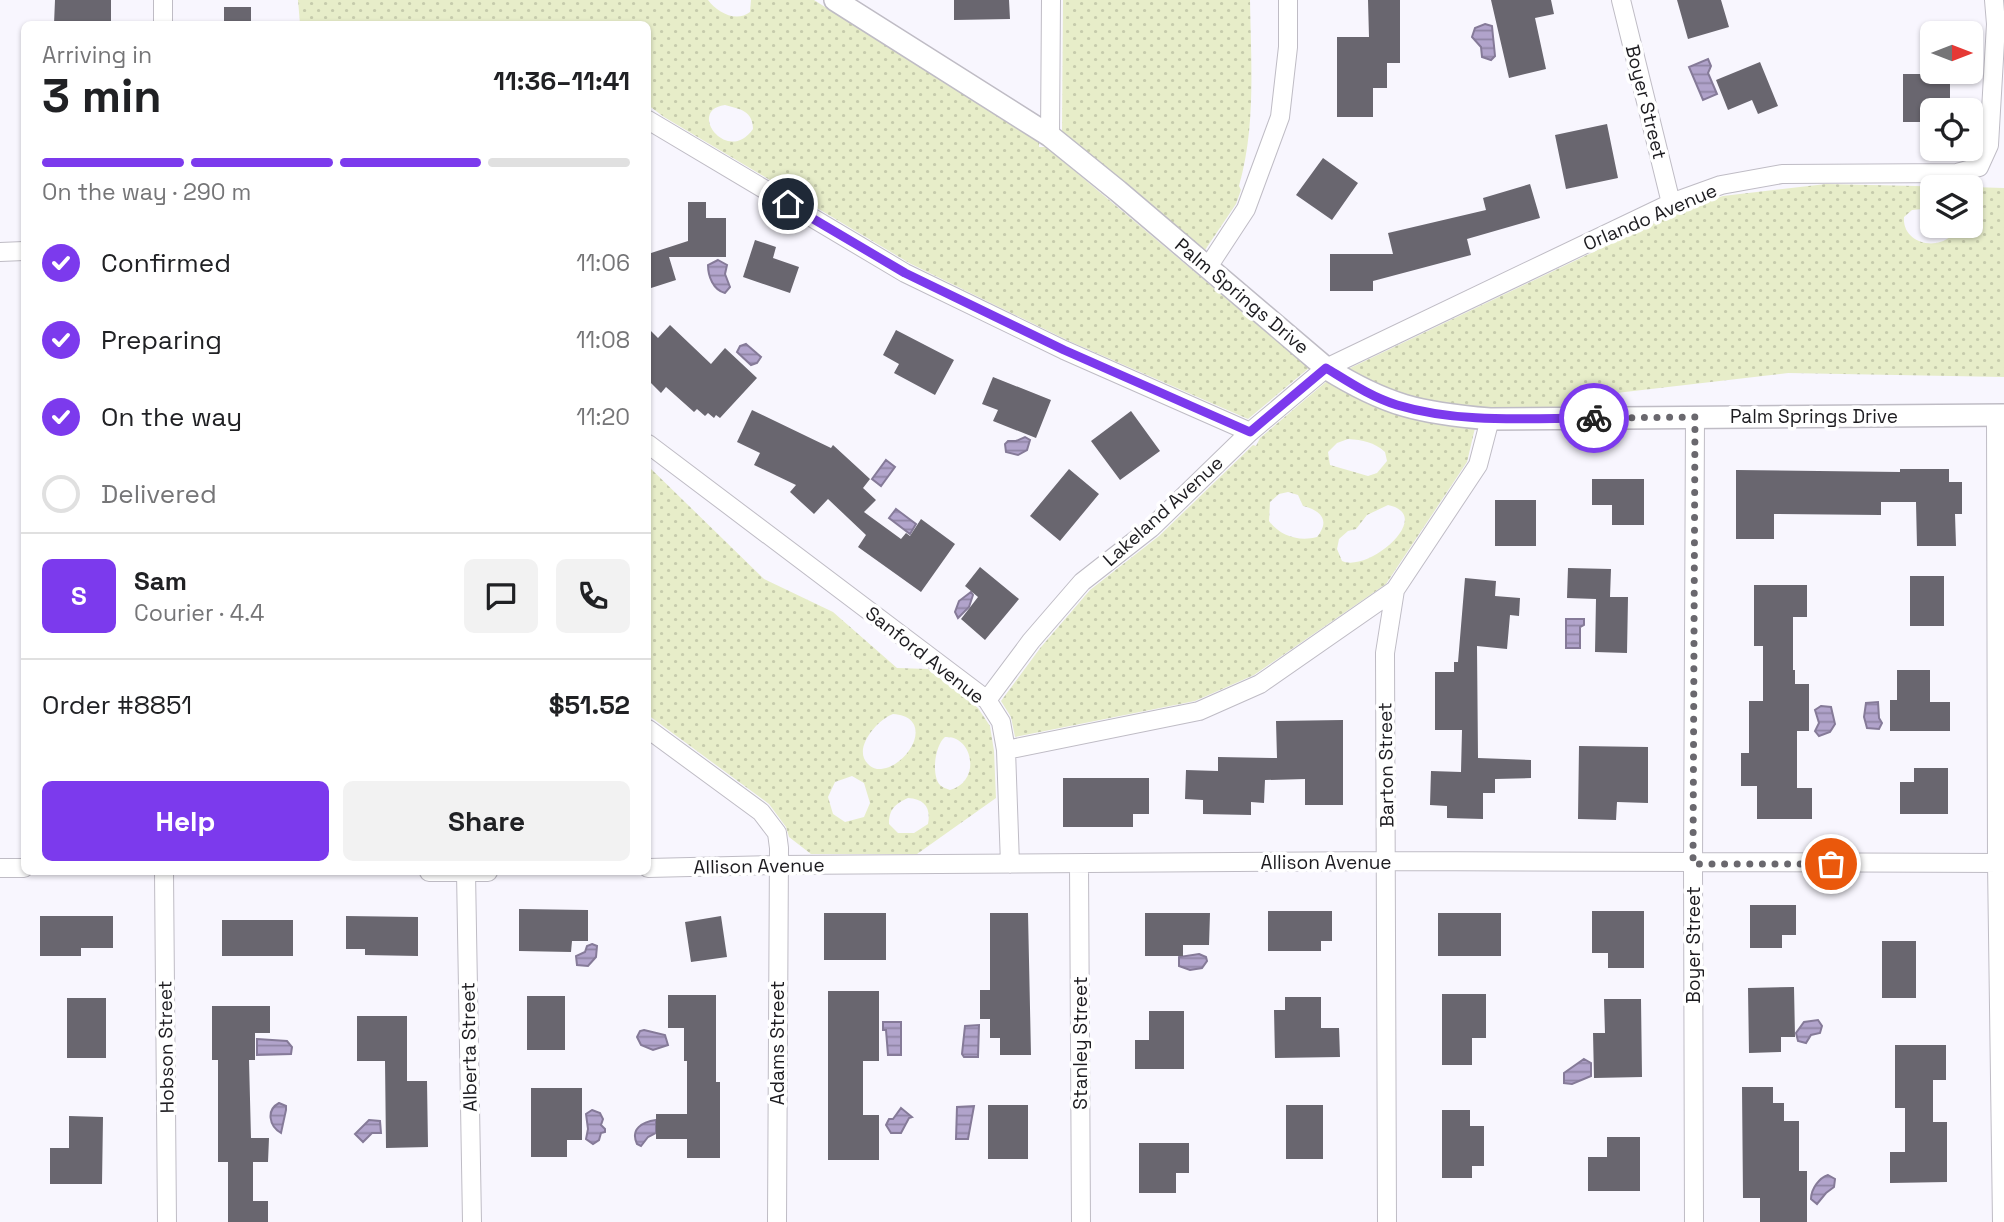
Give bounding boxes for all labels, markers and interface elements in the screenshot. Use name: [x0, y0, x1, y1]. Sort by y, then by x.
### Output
north arrow: [1920, 21, 1983, 84]
map controls: [1920, 21, 1983, 238]
text: Arriving in: [42, 40, 152, 70]
street label: Boyer Street: [1620, 42, 1672, 162]
text: 11:36–11:41: [493, 64, 630, 98]
text: 3 min: [42, 67, 162, 125]
button: locate: [1920, 98, 1983, 161]
pin: [758, 174, 818, 234]
button: layers: [1920, 175, 1983, 238]
text: On the way · 290 m: [42, 177, 251, 207]
street label: Orlando Avenue: [1579, 178, 1721, 256]
icon: home: [769, 185, 807, 223]
street label: Palm Springs Drive: [1170, 232, 1314, 360]
icon: check: [42, 244, 80, 282]
text: Confirmed: [101, 246, 231, 280]
text: 11:06: [576, 248, 630, 278]
icon: check: [42, 321, 80, 359]
text: Preparing: [101, 323, 222, 357]
text: 11:08: [576, 325, 630, 355]
courier: [1559, 383, 1629, 453]
icon: check: [42, 398, 80, 436]
icon: bike: [1575, 399, 1613, 437]
text: On the way: [101, 400, 242, 434]
text: 11:20: [576, 402, 630, 432]
street label: Palm Springs Drive: [1730, 404, 1898, 429]
street label: Lakeland Avenue: [1098, 450, 1228, 572]
text: Delivered: [101, 477, 217, 511]
button: chat: [464, 559, 538, 633]
button: phone: [556, 559, 630, 633]
text: Sam: [134, 564, 187, 598]
text: S: [71, 579, 87, 613]
text: Courier · 4.4: [134, 598, 264, 628]
street label: Sanford Avenue: [860, 601, 990, 709]
text: Order #8851: [42, 688, 192, 722]
text: $51.52: [549, 688, 630, 722]
street label: Barton Street: [1372, 702, 1400, 828]
button: Help: [42, 781, 329, 861]
button: Share: [343, 781, 630, 861]
pin: [1801, 834, 1861, 894]
icon: bag: [1812, 845, 1850, 883]
street label: Allison Avenue: [1260, 850, 1392, 875]
street label: Allison Avenue: [693, 852, 825, 880]
street label: Boyer Street: [1681, 886, 1706, 1004]
street label: Stanley Street: [1068, 976, 1093, 1110]
street label: Hobson Street: [152, 980, 180, 1114]
street label: Adams Street: [765, 981, 790, 1105]
street label: Alberta Street: [455, 982, 483, 1112]

